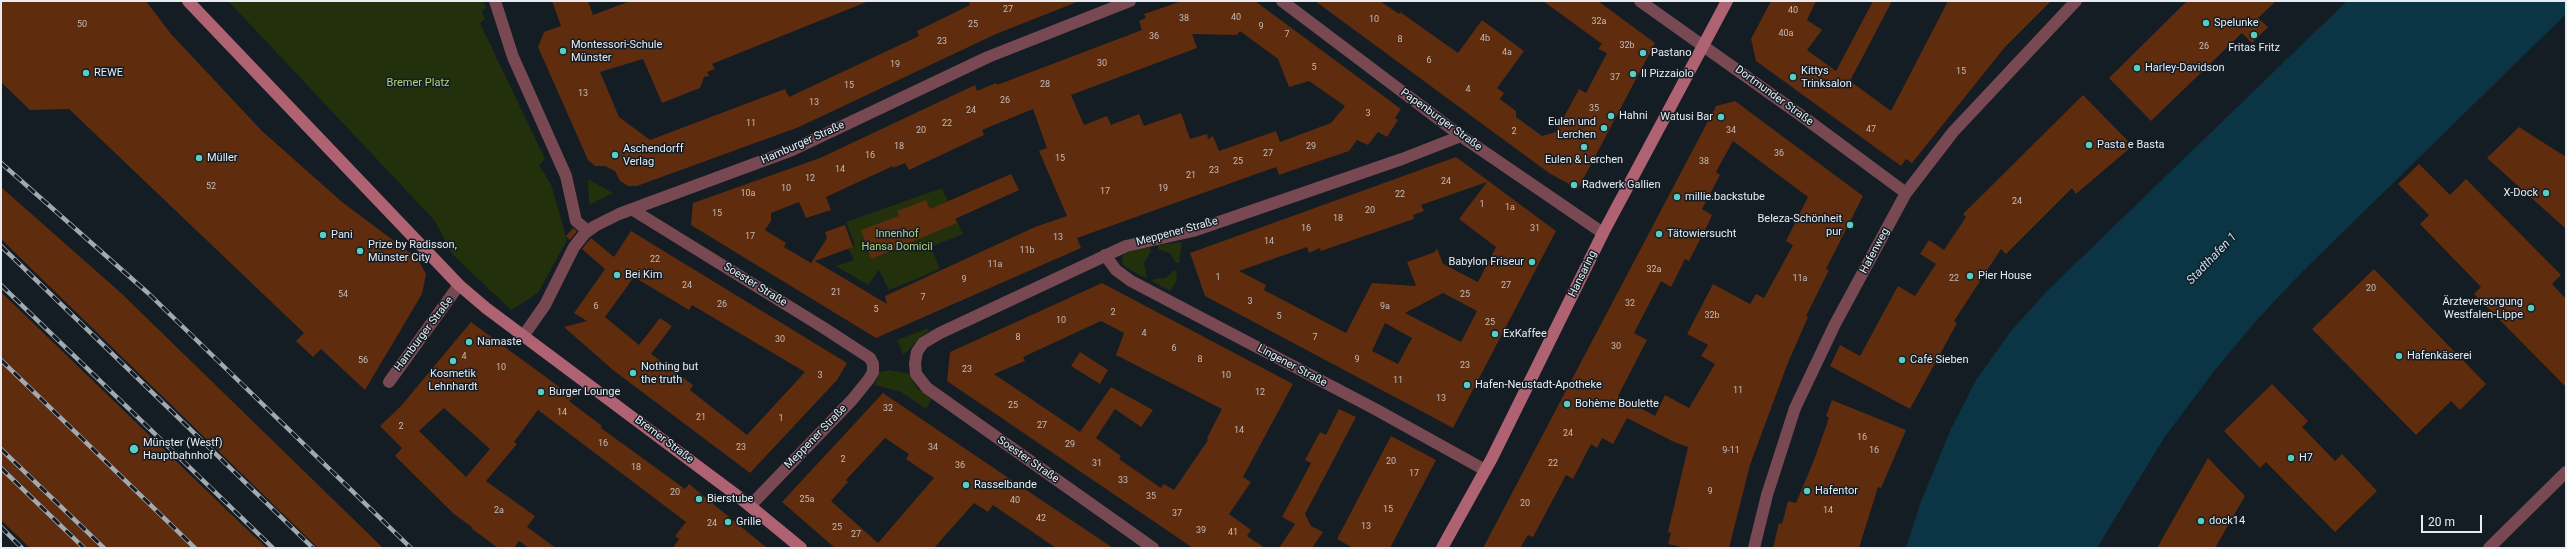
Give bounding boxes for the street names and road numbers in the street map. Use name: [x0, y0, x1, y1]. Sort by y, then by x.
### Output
street label: Dortmunder Straße: [1732, 63, 1816, 129]
street label: Papenburger Straße: [1398, 86, 1484, 154]
street label: Hamburger Straße: [759, 119, 847, 167]
street label: Meppener Straße: [1135, 215, 1219, 249]
street label: Hafenweg: [1858, 226, 1892, 276]
street label: Hansaring: [1566, 249, 1600, 299]
street label: Soester Straße: [721, 260, 789, 310]
street label: Hamburger Straße: [392, 294, 456, 374]
street label: Lingener Straße: [1255, 342, 1329, 390]
street label: Meppener Straße: [782, 402, 850, 472]
street label: Bremer Straße: [632, 414, 696, 466]
street label: Soester Straße: [995, 434, 1061, 486]

